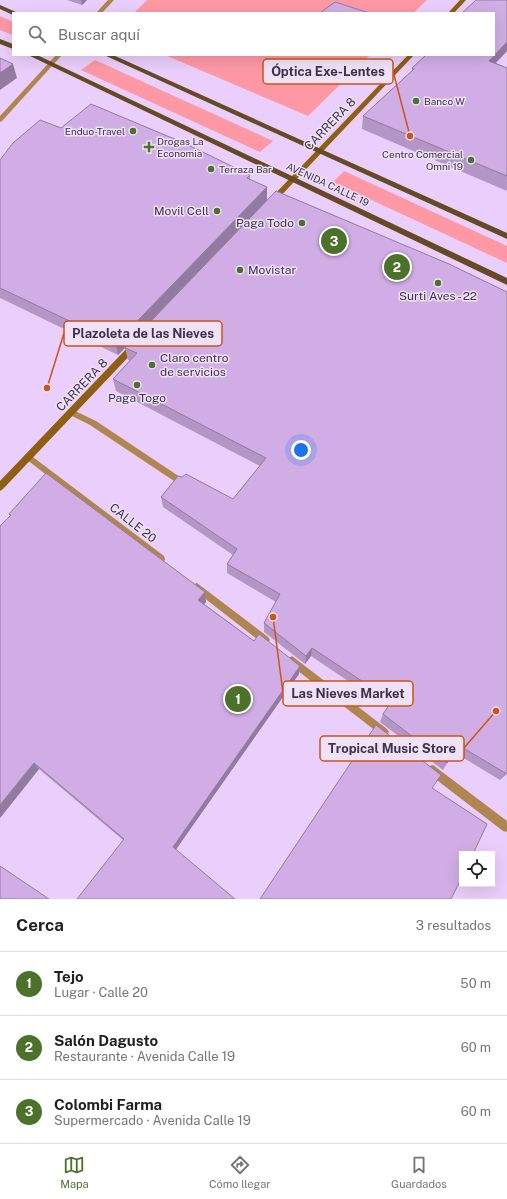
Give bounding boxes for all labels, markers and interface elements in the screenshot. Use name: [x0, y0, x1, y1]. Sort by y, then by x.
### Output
search box: [12, 12, 495, 56]
icon: search: [26, 23, 48, 45]
text: Buscar aquí: [58, 26, 140, 43]
callout: Óptica Exe-Lentes: [263, 59, 393, 84]
text: Óptica Exe-Lentes: [271, 63, 385, 79]
street label: CARRERA 8: [301, 95, 359, 153]
place label: Banco W: [424, 95, 465, 107]
marker: Banco W: [411, 96, 421, 106]
place label: Enduo-Travel: [65, 125, 125, 137]
marker: Enduo-Travel: [128, 126, 138, 136]
place label: Drogas La Economia: [157, 135, 204, 159]
marker: Drogas La Economia: [144, 142, 154, 152]
place label: Centro Comercial Omni 19: [382, 148, 463, 172]
marker: Centro Comercial Omni 19: [466, 155, 476, 165]
street label: AVENIDA CALLE 19: [285, 160, 371, 208]
place label: Terraza Bar: [219, 163, 272, 175]
marker: Terraza Bar: [206, 164, 216, 174]
place label: Movil Cell: [154, 204, 209, 218]
marker: Movil Cell: [212, 206, 222, 216]
place label: Paga Todo: [236, 216, 294, 230]
marker: Paga Todo: [297, 218, 307, 228]
pin: 3: [321, 226, 347, 256]
pin: 2: [384, 252, 410, 282]
place label: Movistar: [248, 263, 296, 277]
marker: Movistar: [235, 265, 245, 275]
marker: Surti Aves - 22: [433, 278, 443, 288]
place label: Surti Aves - 22: [399, 289, 477, 303]
callout: Plazoleta de las Nieves: [64, 321, 222, 346]
text: Plazoleta de las Nieves: [72, 326, 214, 341]
place label: Claro centro de servicios: [160, 351, 229, 379]
street label: CARRERA 8: [53, 356, 111, 414]
marker: Claro centro de servicios: [147, 360, 157, 370]
marker: Paga Togo: [132, 380, 142, 390]
place label: Paga Togo: [108, 391, 166, 405]
your location: [291, 440, 311, 460]
street label: CALLE 20: [107, 500, 159, 546]
callout: Las Nieves Market: [283, 681, 413, 706]
pin: 1: [225, 684, 251, 714]
text: Las Nieves Market: [291, 686, 405, 701]
callout: Tropical Music Store: [320, 736, 464, 761]
text: Tropical Music Store: [328, 741, 456, 756]
map controls: [459, 851, 495, 887]
button: locate: [459, 851, 495, 887]
text: Cerca: [16, 915, 64, 935]
text: 3 resultados: [416, 918, 491, 933]
text: Tejo: [54, 968, 84, 985]
text: 1: [26, 976, 32, 991]
text: 50 m: [460, 976, 491, 991]
text: Lugar · Calle 20: [54, 985, 148, 1000]
text: Salón Dagusto: [54, 1032, 158, 1049]
text: 2: [25, 1040, 33, 1055]
text: 60 m: [461, 1040, 491, 1055]
text: Restaurante · Avenida Calle 19: [54, 1049, 235, 1064]
text: Colombi Farma: [54, 1096, 162, 1113]
text: 3: [25, 1104, 33, 1119]
text: 60 m: [461, 1104, 491, 1119]
text: Supermercado · Avenida Calle 19: [54, 1113, 251, 1128]
tab: Mapa: [60, 1154, 89, 1190]
tab: Cómo llegar: [209, 1154, 271, 1190]
tab: Guardados: [391, 1154, 447, 1190]

